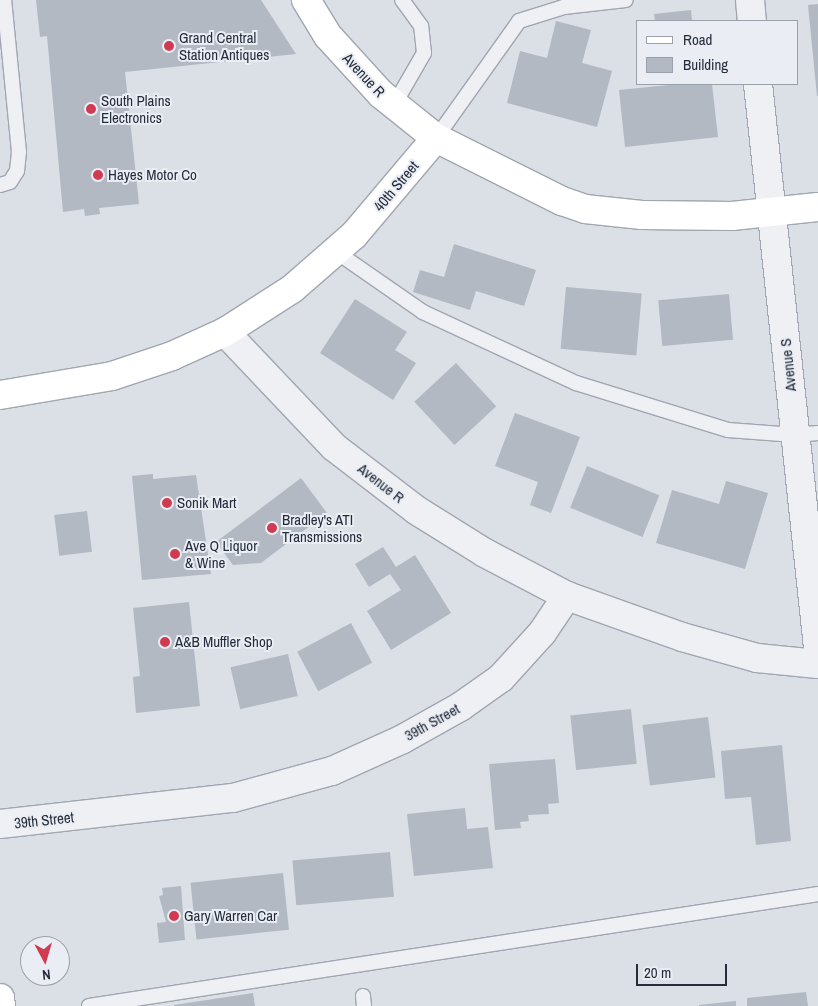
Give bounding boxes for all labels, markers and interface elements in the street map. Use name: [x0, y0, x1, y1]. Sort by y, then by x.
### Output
legend: [636, 20, 798, 85]
place label: Grand Central Station Antiques: [179, 28, 270, 63]
text: Road: [683, 29, 712, 50]
marker: Grand Central Station Antiques: [163, 40, 175, 52]
street label: Avenue R: [339, 49, 389, 101]
text: Building: [683, 54, 728, 75]
place label: South Plains Electronics: [101, 91, 171, 126]
marker: South Plains Electronics: [85, 103, 97, 115]
street label: 40th Street: [370, 157, 422, 215]
place label: Hayes Motor Co: [108, 166, 197, 184]
marker: Hayes Motor Co: [92, 169, 104, 181]
street label: Avenue S: [776, 338, 800, 392]
street label: Avenue R: [354, 459, 408, 507]
place label: Sonik Mart: [177, 494, 236, 512]
marker: Sonik Mart: [161, 497, 173, 509]
place label: Bradley's ATI Transmissions: [282, 510, 362, 545]
marker: Bradley's ATI Transmissions: [266, 522, 278, 534]
place label: Ave Q Liquor & Wine: [185, 536, 257, 571]
marker: Ave Q Liquor & Wine: [169, 548, 181, 560]
place label: A&B Muffler Shop: [175, 633, 273, 651]
marker: A&B Muffler Shop: [159, 636, 171, 648]
street label: 39th Street: [401, 700, 463, 744]
street label: 39th Street: [13, 808, 75, 832]
place label: Gary Warren Car: [184, 907, 277, 925]
marker: Gary Warren Car: [168, 910, 180, 922]
north arrow: [20, 936, 70, 986]
scale bar: [638, 954, 729, 986]
text: 20 m: [644, 962, 671, 983]
text: N: [41, 966, 52, 984]

